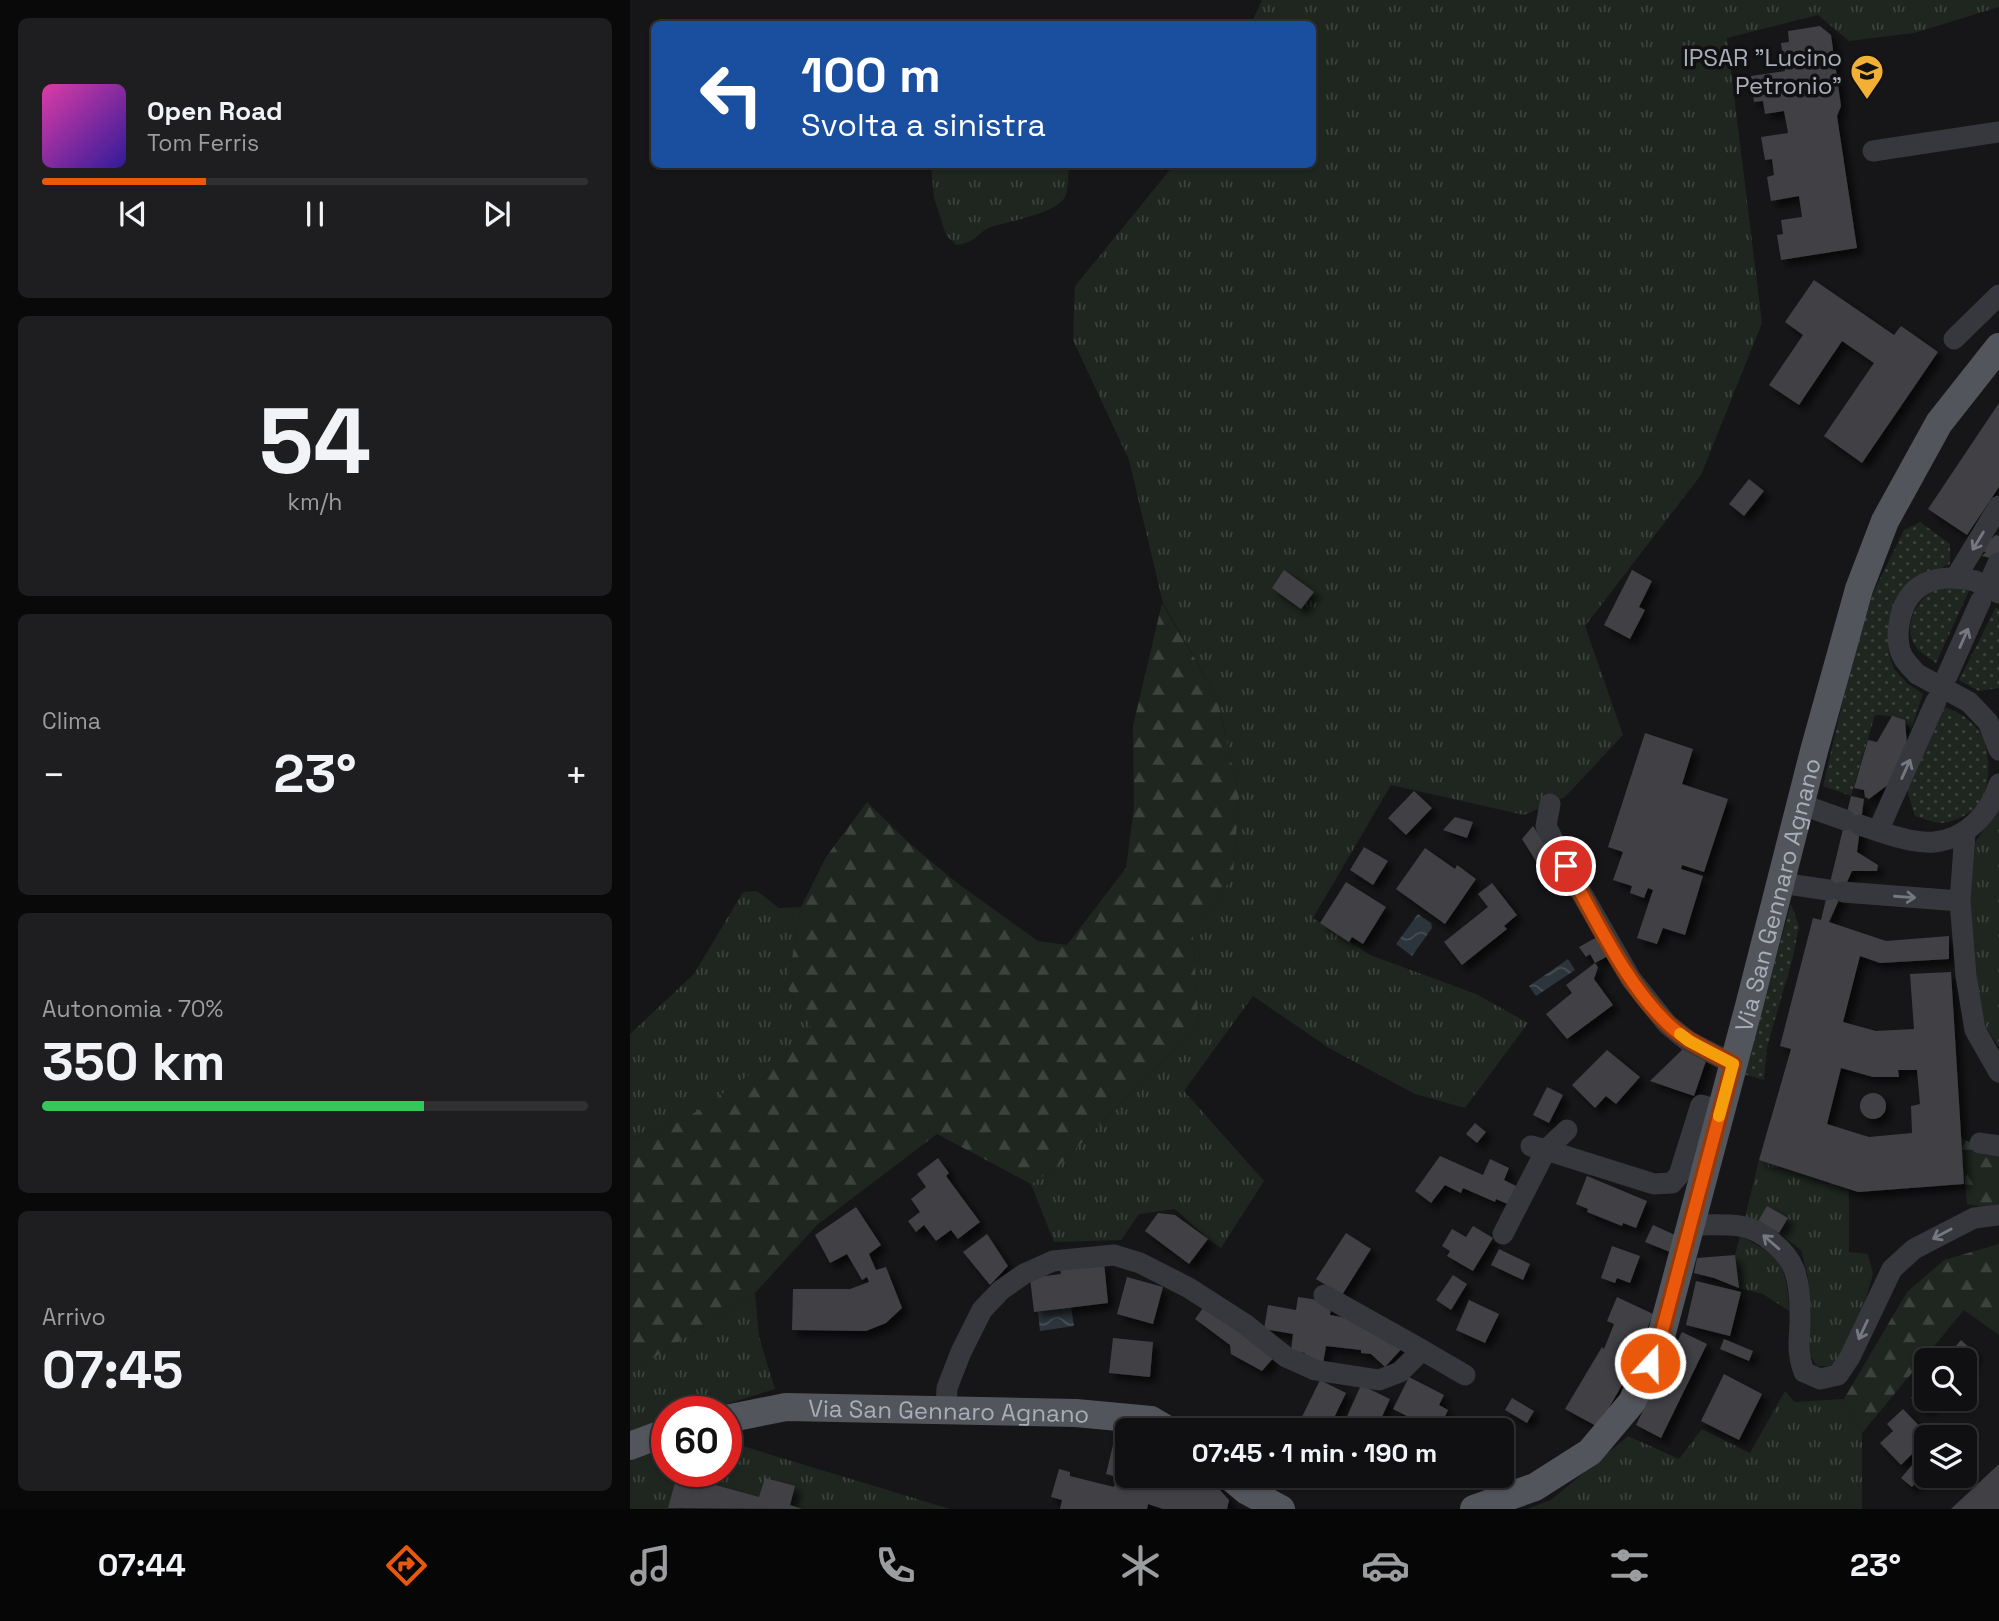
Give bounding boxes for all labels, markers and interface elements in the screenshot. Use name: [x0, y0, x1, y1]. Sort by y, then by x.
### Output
place label: IPSAR "Lucino Petronio": [1683, 42, 1842, 101]
text: 100 m: [801, 44, 941, 106]
icon: left: [686, 49, 777, 140]
school or university icon: IPSAR "Lucino Petronio": [1848, 52, 1886, 101]
text: Open Road: [147, 94, 283, 128]
text: Svolta a sinistra: [801, 105, 1046, 145]
text: Tom Ferris: [147, 128, 259, 158]
icon: previous: [114, 195, 152, 233]
icon: pause: [296, 195, 334, 233]
icon: next: [478, 195, 516, 233]
text: 54: [259, 383, 371, 500]
text: km/h: [288, 487, 342, 517]
one-way arrow: [1970, 531, 1984, 551]
one-way arrow: [1958, 628, 1971, 649]
text: Clima: [42, 706, 101, 736]
text: 23°: [274, 741, 357, 807]
text: −: [42, 751, 66, 799]
text: +: [564, 751, 588, 799]
street label: Via San Gennaro Agnano: [1727, 754, 1827, 1035]
one-way arrow: [1899, 759, 1913, 780]
pin: [1536, 836, 1596, 896]
icon: arrive: [1547, 847, 1585, 885]
one-way arrow: [1893, 891, 1915, 904]
text: Autonomia · 70%: [42, 994, 223, 1024]
text: 350 km: [42, 1029, 225, 1095]
one-way arrow: [1932, 1227, 1953, 1241]
one-way arrow: [1762, 1234, 1780, 1250]
text: Arrivo: [42, 1302, 106, 1332]
one-way arrow: [1856, 1319, 1869, 1340]
position arrow: [1613, 1326, 1687, 1400]
text: 07:45: [42, 1337, 183, 1403]
map controls: [1914, 1348, 1977, 1488]
button: search: [1914, 1348, 1977, 1411]
street label: Via San Gennaro Agnano: [808, 1392, 1091, 1430]
speed limit sign: 60: [651, 1396, 742, 1487]
button: layers: [1914, 1425, 1977, 1488]
text: 07:45 · 1 min · 190 m: [1192, 1436, 1437, 1470]
icon: directions: [382, 1541, 431, 1590]
icon: music: [626, 1541, 675, 1590]
icon: phone: [871, 1541, 920, 1590]
icon: climate: [1116, 1541, 1165, 1590]
icon: car: [1361, 1541, 1410, 1590]
icon: filters: [1605, 1541, 1654, 1590]
text: 07:44: [98, 1545, 186, 1585]
text: 23°: [1850, 1545, 1901, 1585]

